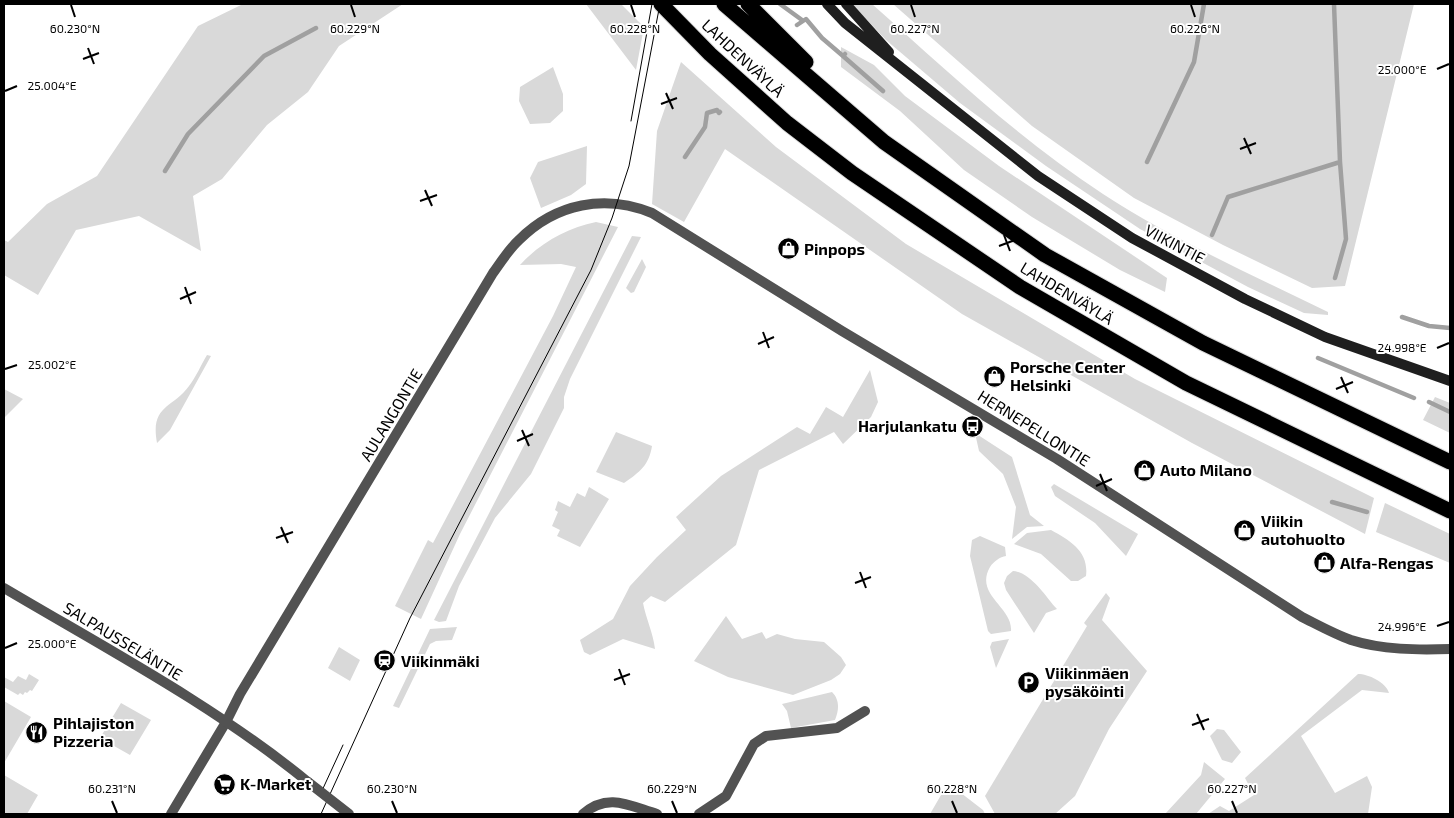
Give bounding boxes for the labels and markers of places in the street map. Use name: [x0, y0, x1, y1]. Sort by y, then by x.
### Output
shop icon: Pinpops: [776, 237, 800, 261]
place label: Pinpops: [804, 239, 865, 258]
place label: Porsche Center Helsinki: [1010, 357, 1125, 394]
shop icon: Porsche Center Helsinki: [982, 364, 1006, 388]
bus stop icon: Harjulankatu: [961, 414, 985, 438]
place label: Harjulankatu: [858, 416, 957, 435]
shop icon: Auto Milano: [1132, 458, 1156, 482]
place label: Auto Milano: [1160, 460, 1252, 479]
place label: Viikin autohuolto: [1261, 511, 1345, 548]
shop icon: Viikin autohuolto: [1233, 518, 1257, 542]
shop icon: Alfa-Rengas: [1312, 551, 1336, 575]
place label: Alfa-Rengas: [1340, 553, 1433, 572]
station icon: Viikinmäki: [373, 649, 397, 673]
place label: Viikinmäki: [401, 651, 480, 670]
place label: Viikinmäen pysäköinti: [1045, 663, 1129, 701]
parking icon: Viikinmäen pysäköinti: [1017, 670, 1041, 694]
place label: Pihlajiston Pizzeria: [53, 713, 134, 750]
restaurant icon: Pihlajiston Pizzeria: [25, 720, 49, 744]
supermarket icon: K-Market: [212, 772, 236, 796]
place label: K-Market: [240, 774, 312, 793]

